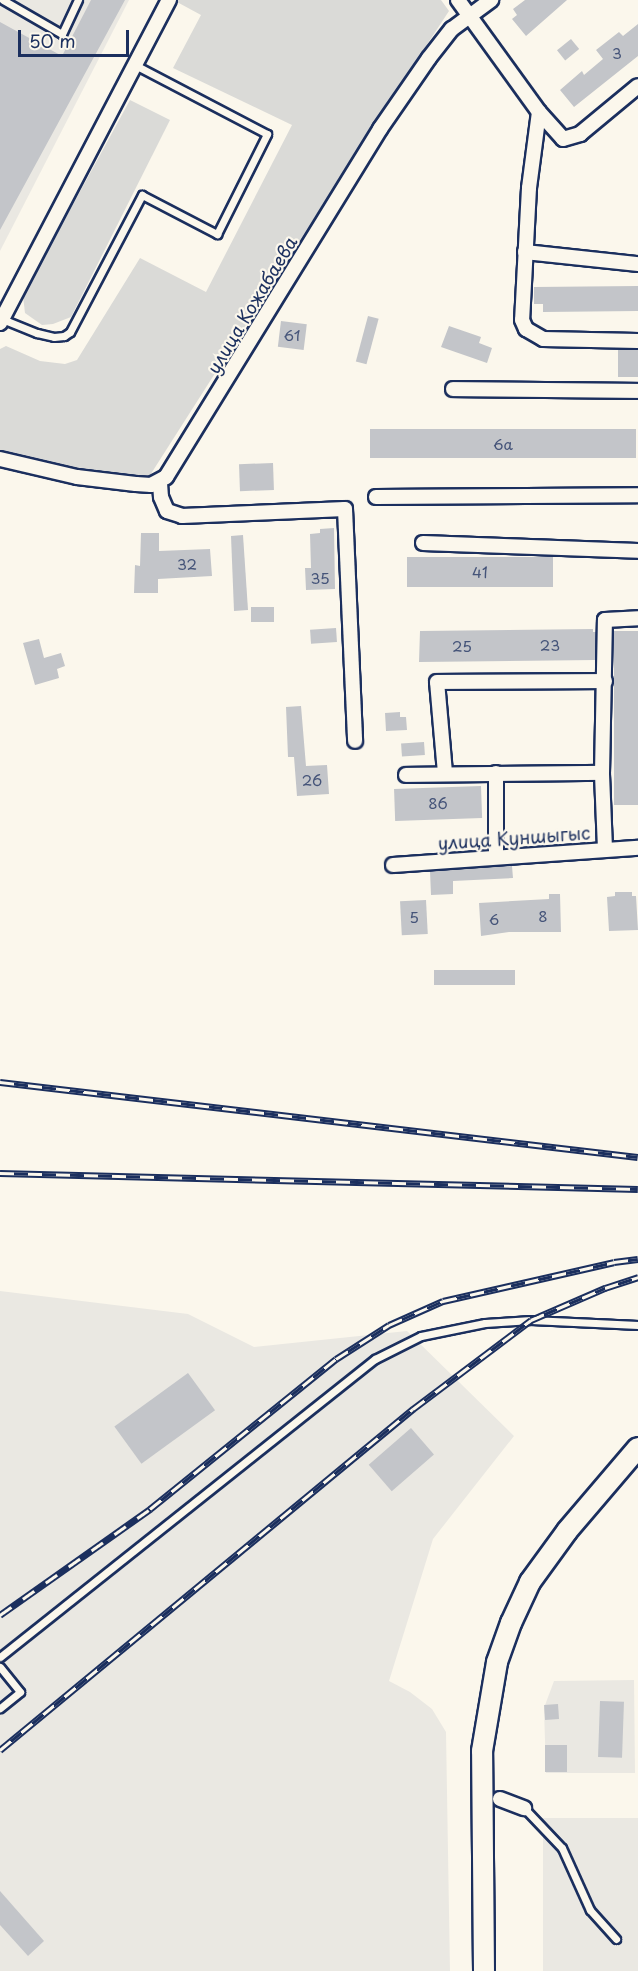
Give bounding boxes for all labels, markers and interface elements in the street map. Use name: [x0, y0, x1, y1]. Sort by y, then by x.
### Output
scale bar: [21, 18, 132, 56]
text: 50 m: [29, 27, 76, 54]
house number: 3: [612, 44, 622, 62]
street label: улица Кожабаева: [202, 232, 302, 378]
house number: 61: [284, 326, 300, 344]
house number: 6а: [493, 435, 513, 453]
house number: 32: [177, 555, 197, 573]
house number: 41: [472, 563, 488, 581]
house number: 35: [310, 569, 330, 587]
house number: 23: [540, 636, 560, 654]
house number: 25: [452, 637, 472, 655]
house number: 26: [302, 771, 322, 789]
house number: 86: [428, 794, 448, 812]
street label: улица Куншыгыс: [437, 822, 591, 854]
house number: 8: [538, 907, 548, 925]
house number: 5: [409, 908, 419, 926]
house number: 6: [489, 910, 499, 928]

